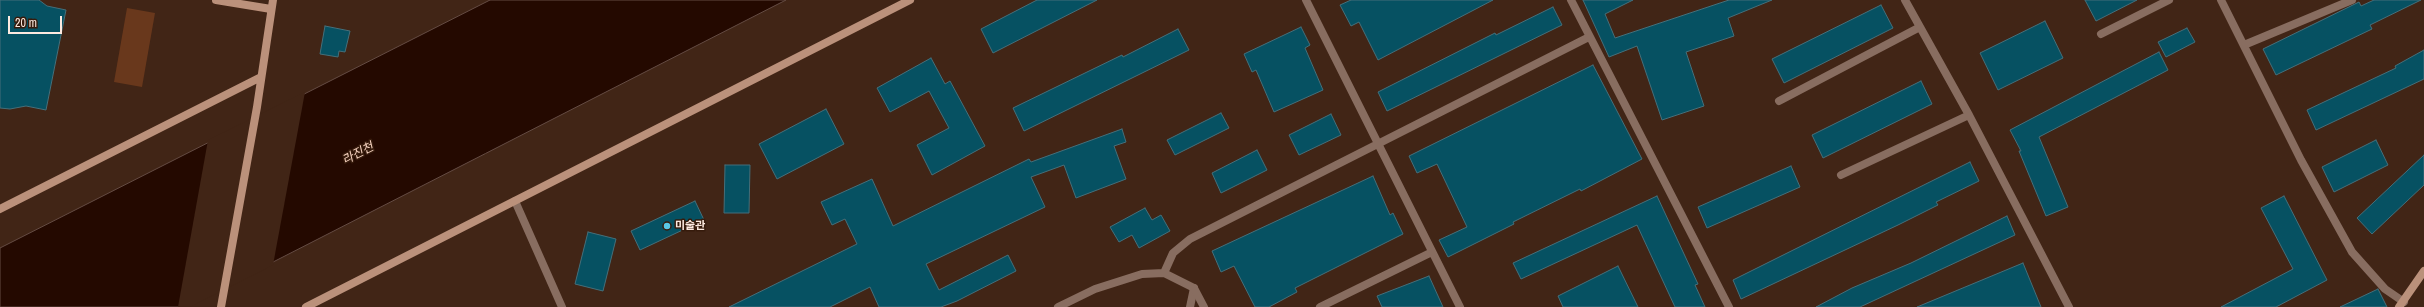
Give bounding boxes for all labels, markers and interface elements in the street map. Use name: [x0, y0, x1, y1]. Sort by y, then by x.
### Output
scale bar: [10, 8, 64, 34]
text: 20 m: [15, 15, 37, 31]
water label: 라진천: [340, 140, 376, 168]
place label: 미술관: [675, 219, 705, 233]
marker: 미술관: [662, 221, 672, 231]

